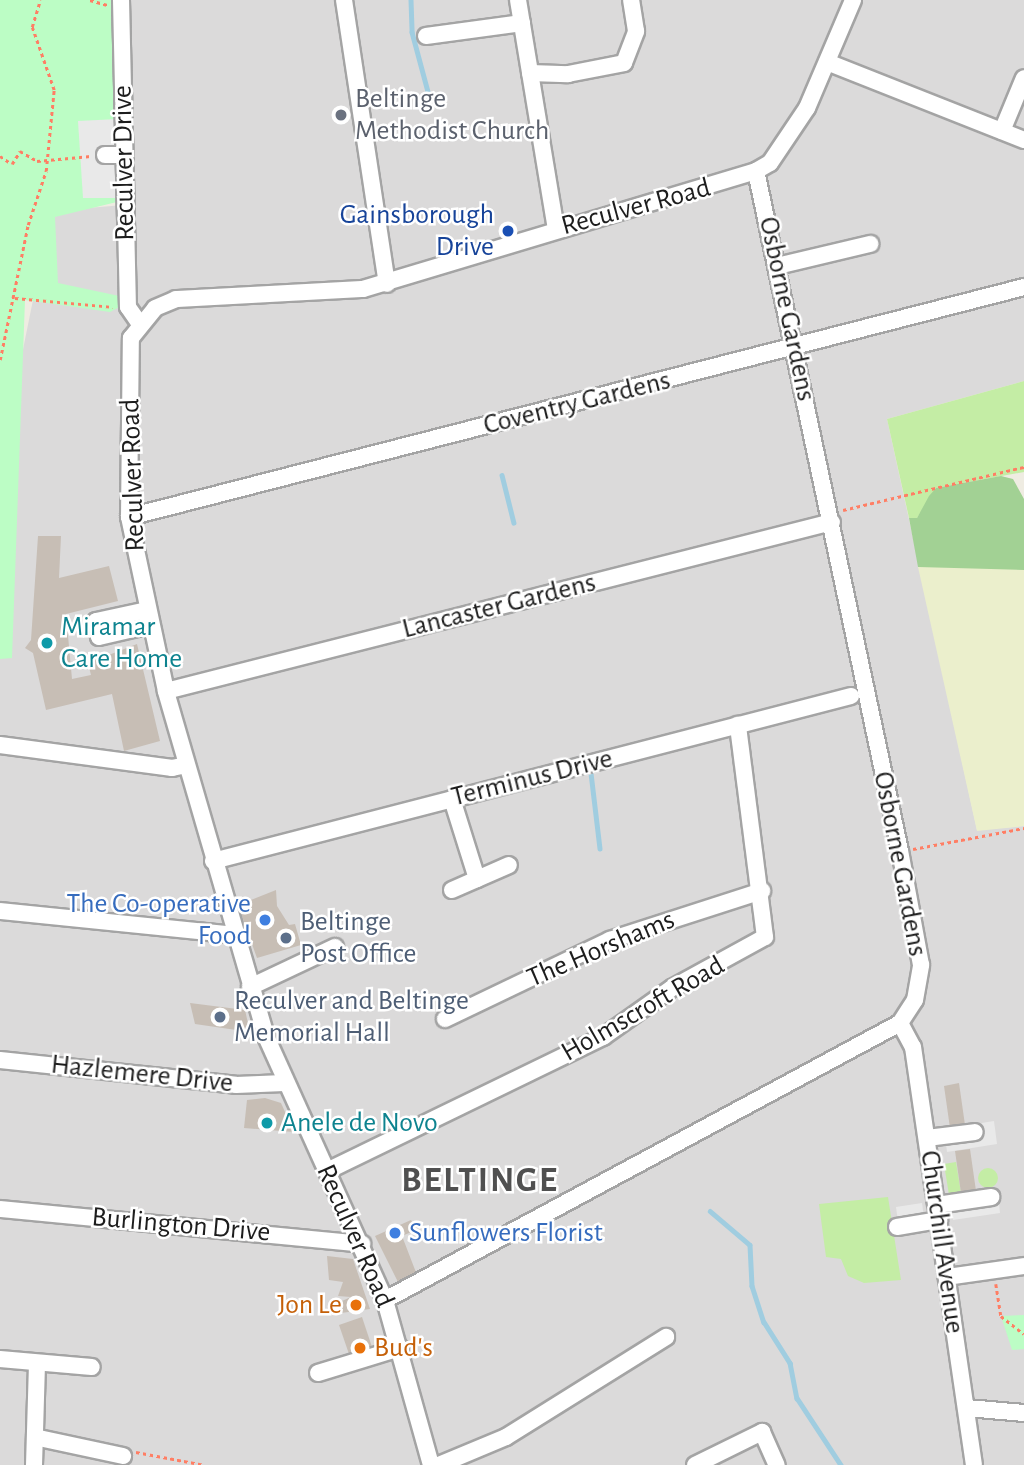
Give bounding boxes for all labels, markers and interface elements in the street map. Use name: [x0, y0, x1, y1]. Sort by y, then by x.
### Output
place label: Beltinge Methodist Church: [355, 82, 549, 148]
street label: Reculver Drive: [106, 85, 142, 241]
marker: Beltinge Methodist Church: [333, 107, 349, 123]
street label: Reculver Road: [558, 171, 714, 243]
place label: Gainsborough Drive: [340, 198, 494, 264]
street label: Osborne Gardens: [751, 214, 823, 404]
marker: Gainsborough Drive: [500, 223, 516, 239]
street label: Coventry Gardens: [480, 364, 674, 442]
street label: Reculver Road: [114, 398, 152, 552]
street label: Lancaster Gardens: [399, 566, 599, 646]
place label: Miramar Care Home: [61, 610, 182, 676]
marker: Miramar Care Home: [39, 635, 55, 651]
street label: Terminus Drive: [448, 742, 616, 814]
street label: Osborne Gardens: [866, 769, 934, 959]
place label: The Co-operative Food: [66, 887, 251, 953]
street label: The Horshams: [522, 903, 680, 995]
place label: Beltinge Post Office: [300, 905, 417, 971]
marker: The Co-operative Food: [257, 912, 273, 928]
marker: Beltinge Post Office: [278, 930, 294, 946]
street label: Holmscroft Road: [555, 949, 731, 1069]
place label: Reculver and Beltinge Memorial Hall: [234, 984, 469, 1050]
marker: Reculver and Beltinge Memorial Hall: [212, 1009, 228, 1025]
street label: Hazlemere Drive: [49, 1048, 235, 1100]
place label: Anele de Novo: [281, 1106, 438, 1140]
marker: Anele de Novo: [259, 1115, 275, 1131]
street label: Churchill Avenue: [913, 1148, 971, 1336]
street label: Reculver Road: [309, 1159, 401, 1313]
district label: BELTINGE: [402, 1160, 558, 1202]
street label: Burlington Drive: [90, 1200, 272, 1250]
place label: Sunflowers Florist: [409, 1216, 603, 1250]
marker: Sunflowers Florist: [387, 1225, 403, 1241]
place label: Jon Le: [277, 1288, 342, 1322]
marker: Jon Le: [348, 1297, 364, 1313]
place label: Bud's: [374, 1331, 433, 1365]
marker: Bud's: [352, 1340, 368, 1356]

